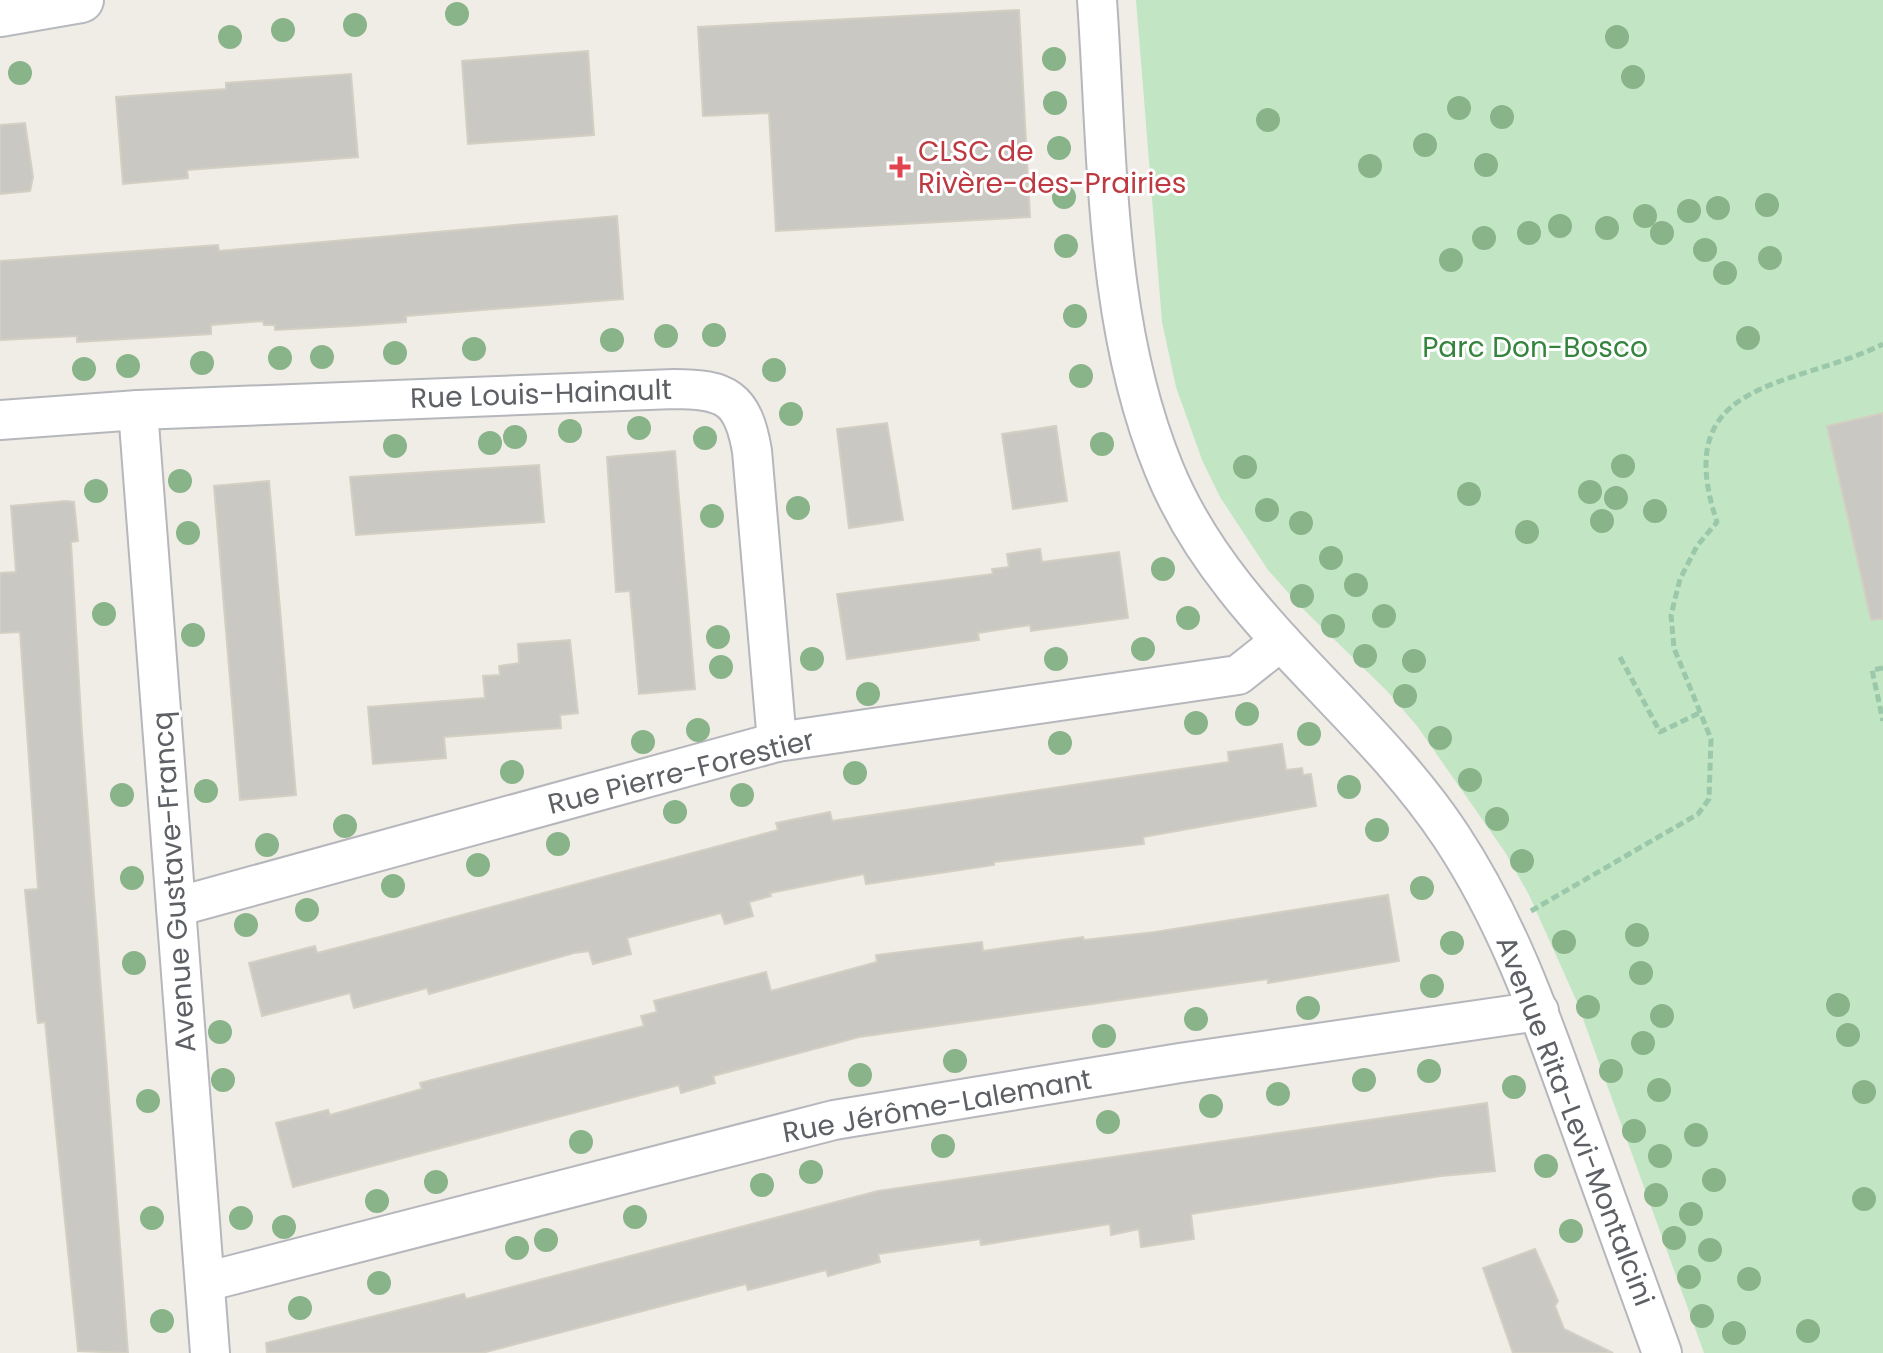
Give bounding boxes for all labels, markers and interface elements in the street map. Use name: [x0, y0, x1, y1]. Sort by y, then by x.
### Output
place label: CLSC de Rivère-des-Prairies: [918, 132, 1186, 203]
marker: CLSC de Rivère-des-Prairies: [889, 156, 911, 178]
park label: Parc Don-Bosco: [1422, 328, 1648, 367]
street label: Rue Louis-Hainault: [410, 370, 672, 418]
street label: Avenue Gustave-Francq: [143, 710, 205, 1054]
street label: Rue Pierre-Forestier: [544, 720, 818, 824]
street label: Avenue Rita-Levi-Montalcini: [1486, 930, 1664, 1312]
street label: Rue Jérôme-Lalemant: [779, 1060, 1095, 1152]

